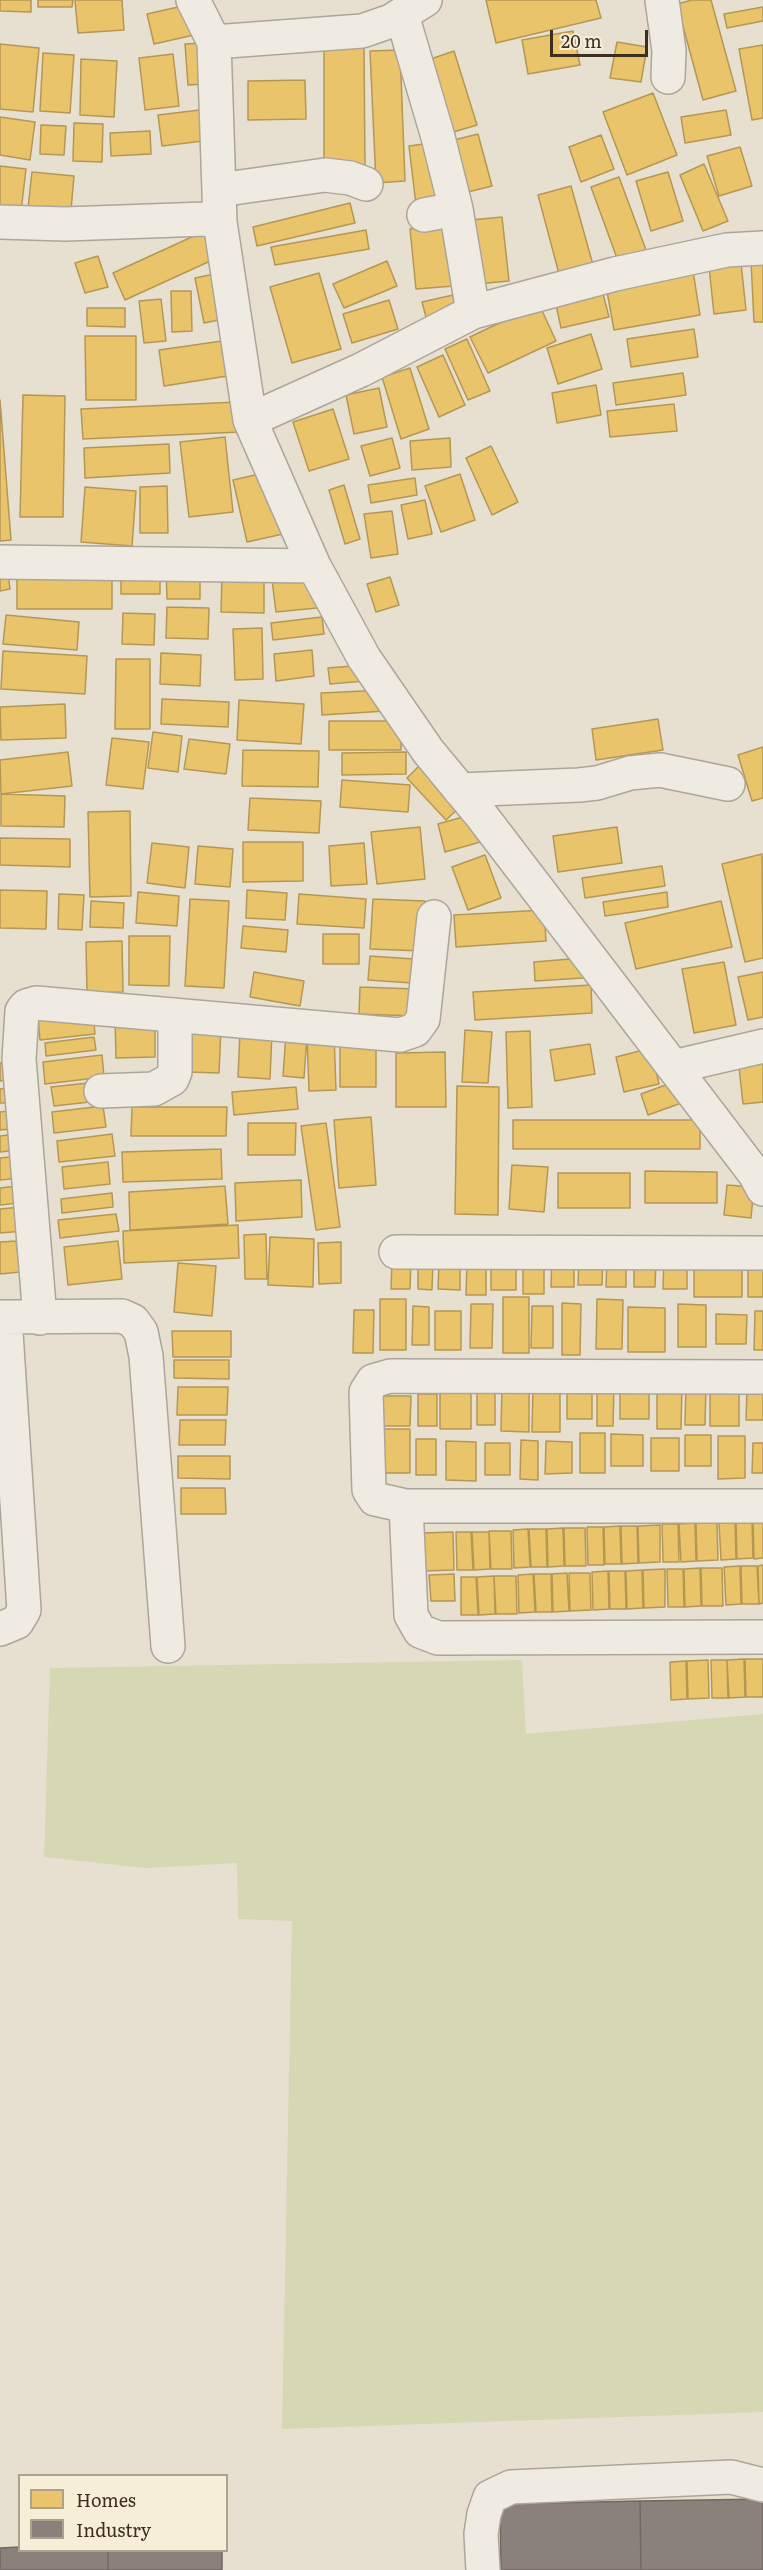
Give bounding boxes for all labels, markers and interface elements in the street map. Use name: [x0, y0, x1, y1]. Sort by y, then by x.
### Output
scale bar: [553, 18, 650, 56]
text: 20 m: [561, 27, 602, 54]
legend: [18, 2474, 228, 2552]
text: Homes: [76, 2486, 136, 2513]
text: Industry: [76, 2516, 151, 2543]

